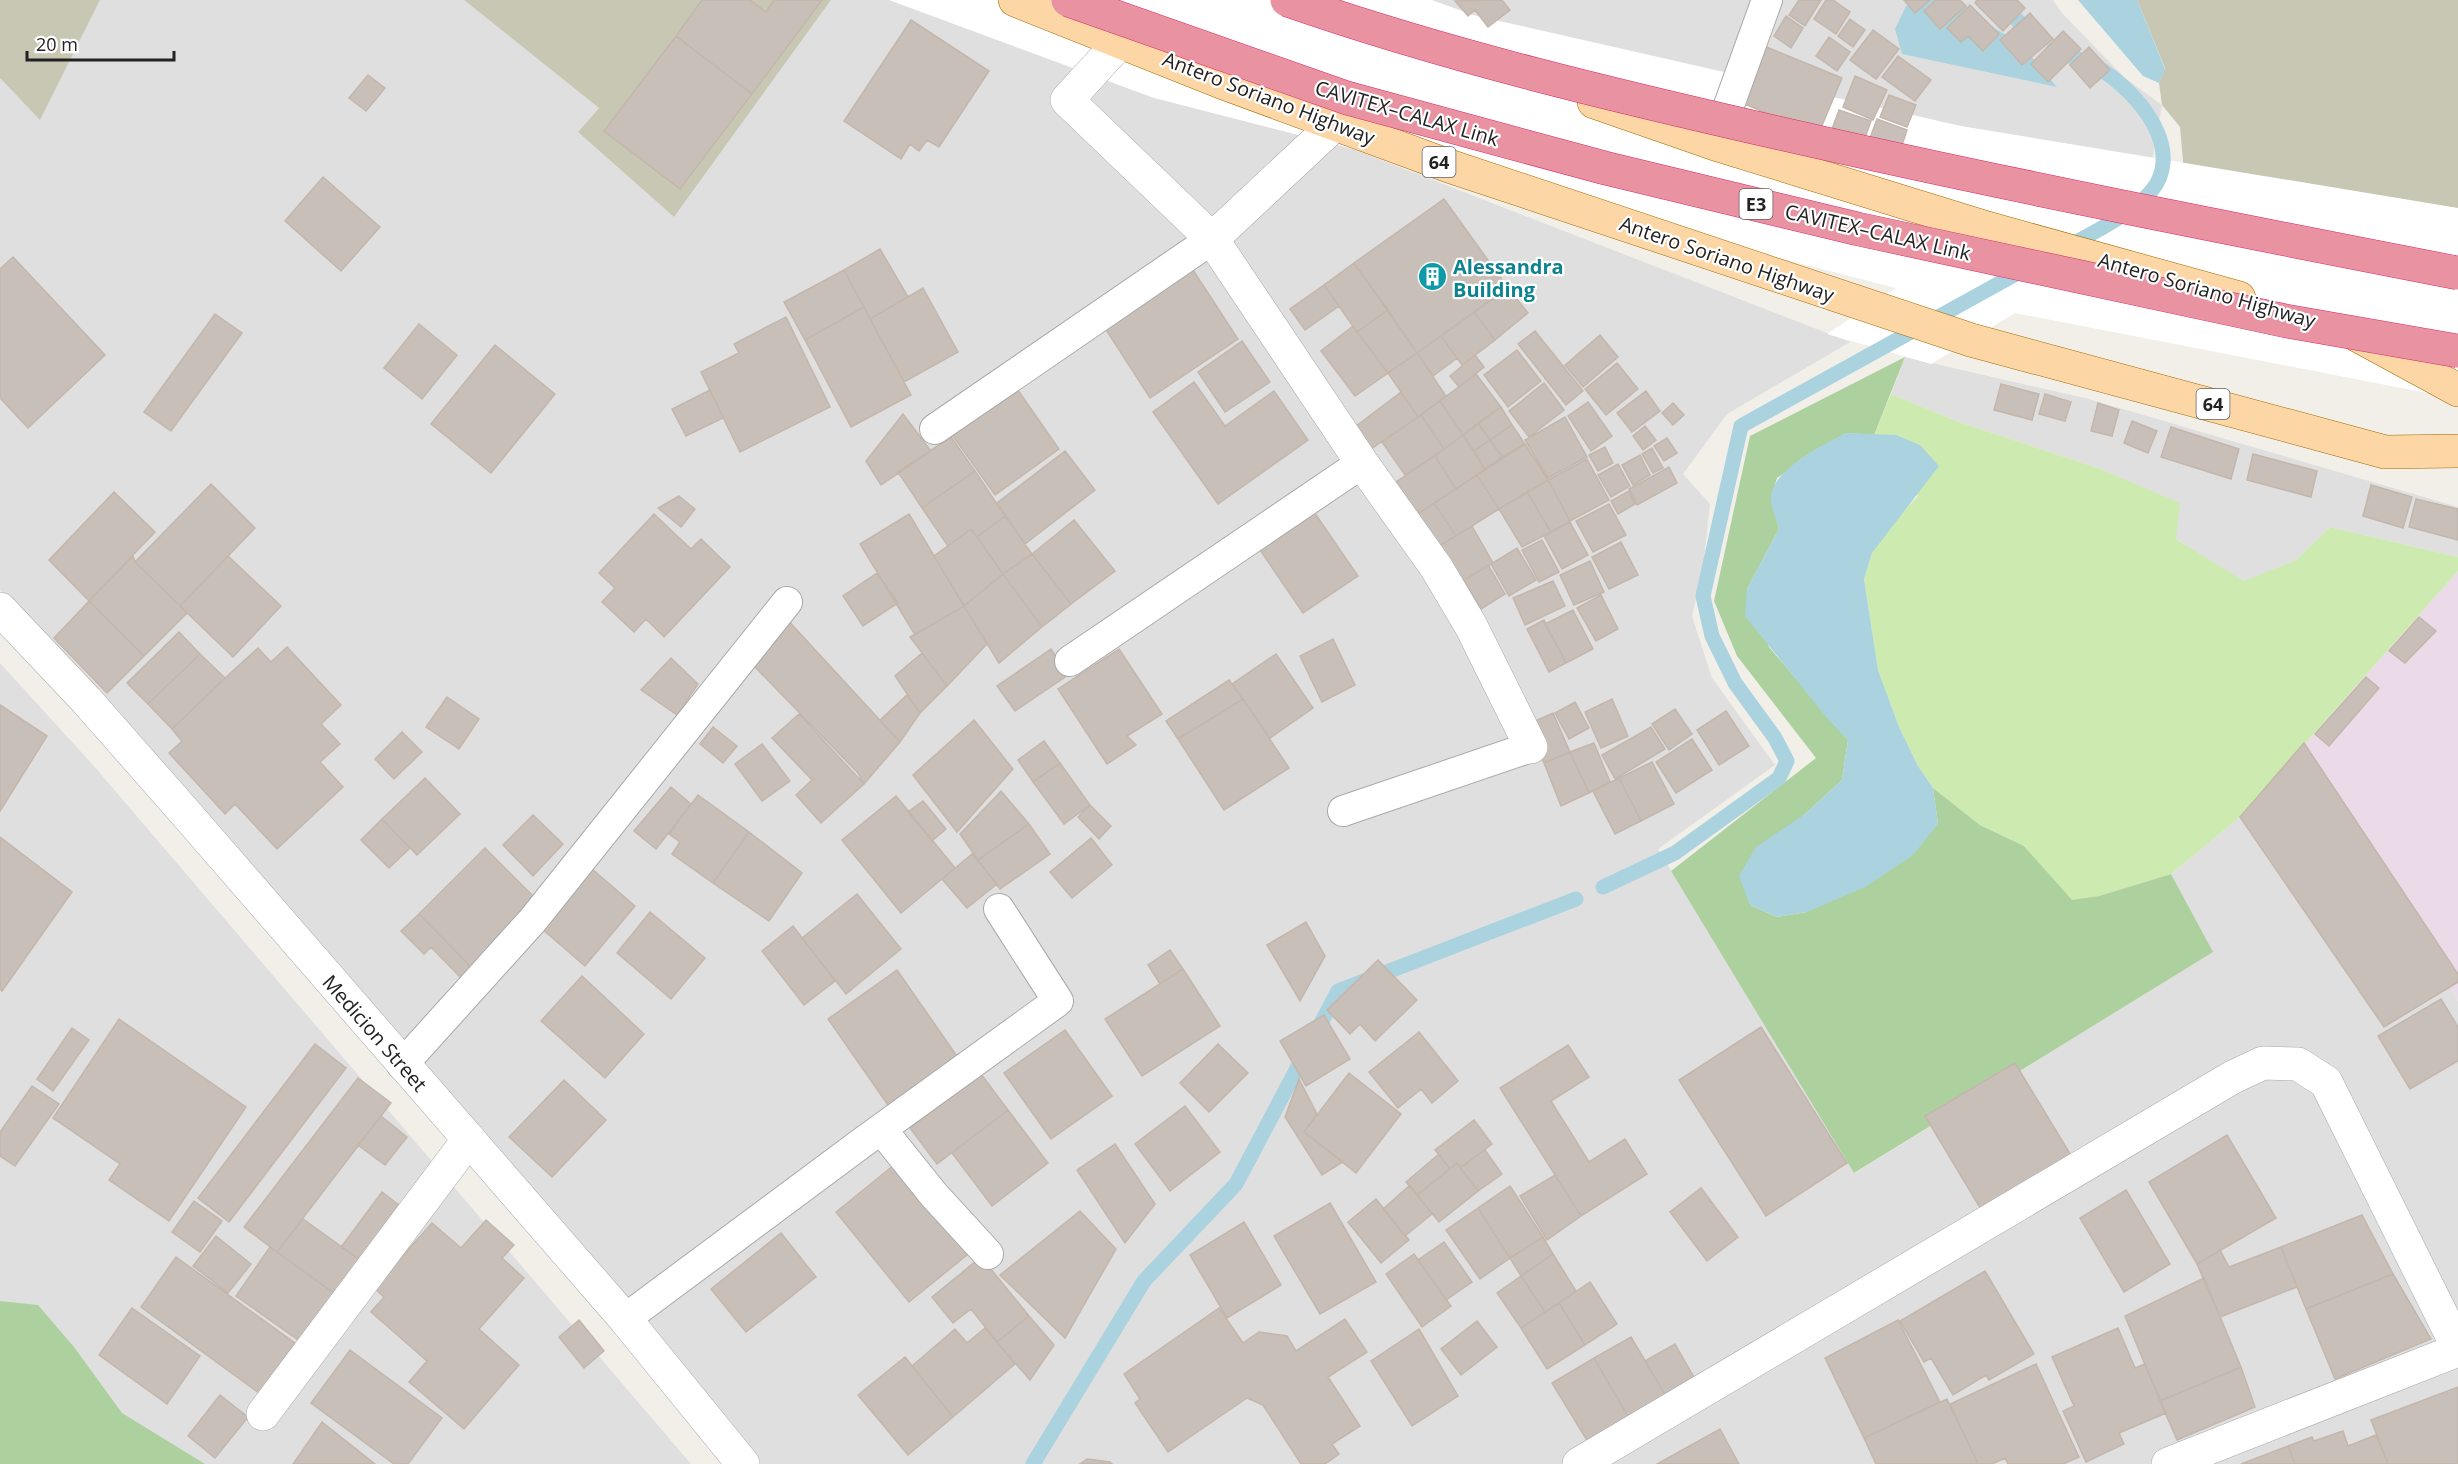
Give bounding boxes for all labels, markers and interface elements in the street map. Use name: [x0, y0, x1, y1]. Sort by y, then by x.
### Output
scale bar: [27, 24, 174, 62]
text: 20 m: [36, 32, 78, 56]
street label: Antero Soriano Highway: [1159, 45, 1380, 151]
street label: CAVITEX–CALAX Link: [1312, 74, 1502, 152]
road number: 64: [1422, 147, 1456, 177]
road number: E3: [1740, 189, 1772, 219]
street label: CAVITEX–CALAX Link: [1783, 198, 1974, 267]
street label: Antero Soriano Highway: [1616, 210, 1839, 309]
street label: Antero Soriano Highway: [2095, 246, 2320, 334]
place label: Alessandra Building: [1453, 253, 1564, 303]
building icon: Alessandra Building: [1416, 261, 1448, 293]
road number: 64: [2196, 389, 2230, 419]
street label: Medicion Street: [317, 969, 433, 1097]

